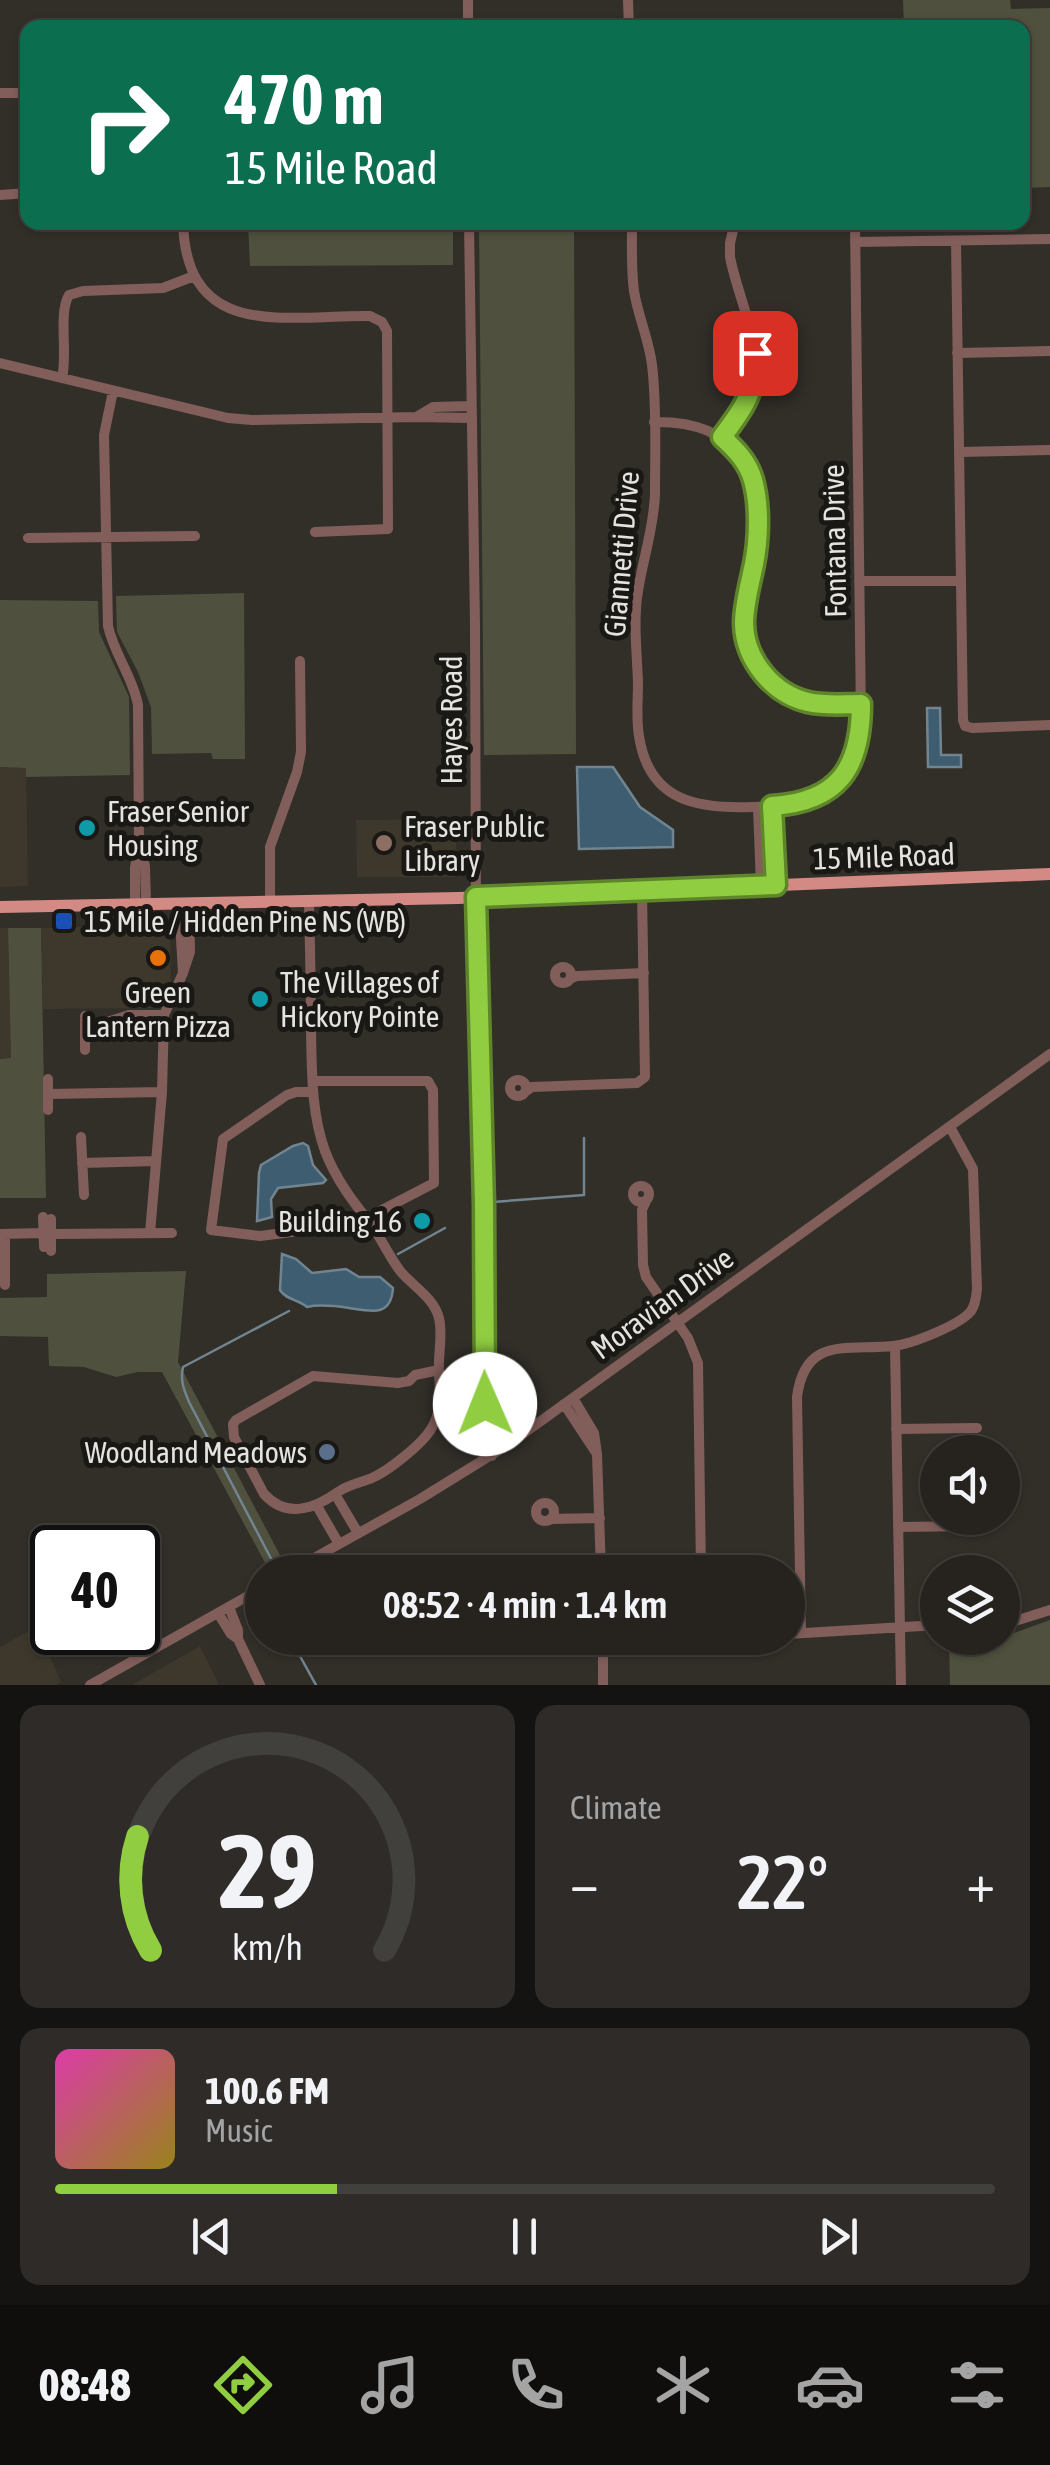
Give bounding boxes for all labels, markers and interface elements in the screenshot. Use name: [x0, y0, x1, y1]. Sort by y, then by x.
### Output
text: 470 m: [225, 59, 384, 139]
icon: right: [60, 60, 190, 190]
text: 15 Mile Road: [225, 142, 438, 194]
pin: [713, 311, 798, 396]
icon: arrive: [728, 326, 783, 381]
street label: Fontana Drive: [816, 464, 852, 618]
street label: Giannetti Drive: [597, 470, 645, 638]
street label: Hayes Road: [434, 655, 468, 785]
place label: Fraser Senior Housing: [107, 794, 250, 862]
place label: Fraser Public Library: [404, 809, 545, 877]
marker: Fraser Senior Housing: [76, 817, 98, 839]
marker: Fraser Public Library: [373, 832, 395, 854]
street label: 15 Mile Road: [812, 837, 956, 875]
place label: 15 Mile / Hidden Pine NS (WB): [84, 904, 406, 938]
marker: 15 Mile / Hidden Pine NS (WB): [53, 910, 75, 932]
marker: Green Lantern Pizza: [147, 947, 169, 969]
place label: The Villages of Hickory Pointe: [280, 965, 439, 1033]
place label: Green Lantern Pizza: [85, 975, 231, 1043]
marker: The Villages of Hickory Pointe: [249, 988, 271, 1010]
place label: Building 16: [278, 1204, 402, 1238]
marker: Building 16: [411, 1210, 433, 1232]
street label: Moravian Drive: [585, 1240, 739, 1366]
position arrow: [433, 1352, 537, 1456]
place label: Woodland Meadows: [85, 1435, 307, 1469]
map controls: [920, 1435, 1020, 1655]
button: sound: [920, 1435, 1020, 1535]
marker: Woodland Meadows: [316, 1441, 338, 1463]
speed limit sign: 40: [30, 1525, 160, 1655]
button: layers: [920, 1555, 1020, 1655]
text: 08:52 · 4 min · 1.4 km: [383, 1583, 667, 1626]
text: Climate: [570, 1789, 662, 1826]
text: 29: [219, 1811, 316, 1930]
text: 22°: [737, 1839, 828, 1925]
text: −: [570, 1851, 599, 1914]
text: +: [966, 1851, 995, 1914]
text: km/h: [232, 1927, 303, 1968]
text: 100.6 FM: [205, 2069, 329, 2112]
text: Music: [205, 2112, 272, 2149]
icon: previous: [184, 2209, 239, 2264]
icon: pause: [497, 2209, 552, 2264]
icon: next: [811, 2209, 866, 2264]
icon: directions: [208, 2350, 278, 2420]
icon: music: [355, 2350, 425, 2420]
icon: phone: [501, 2350, 571, 2420]
icon: climate: [648, 2350, 718, 2420]
icon: car: [795, 2350, 865, 2420]
icon: filters: [942, 2350, 1012, 2420]
text: 08:48: [38, 2359, 131, 2411]

